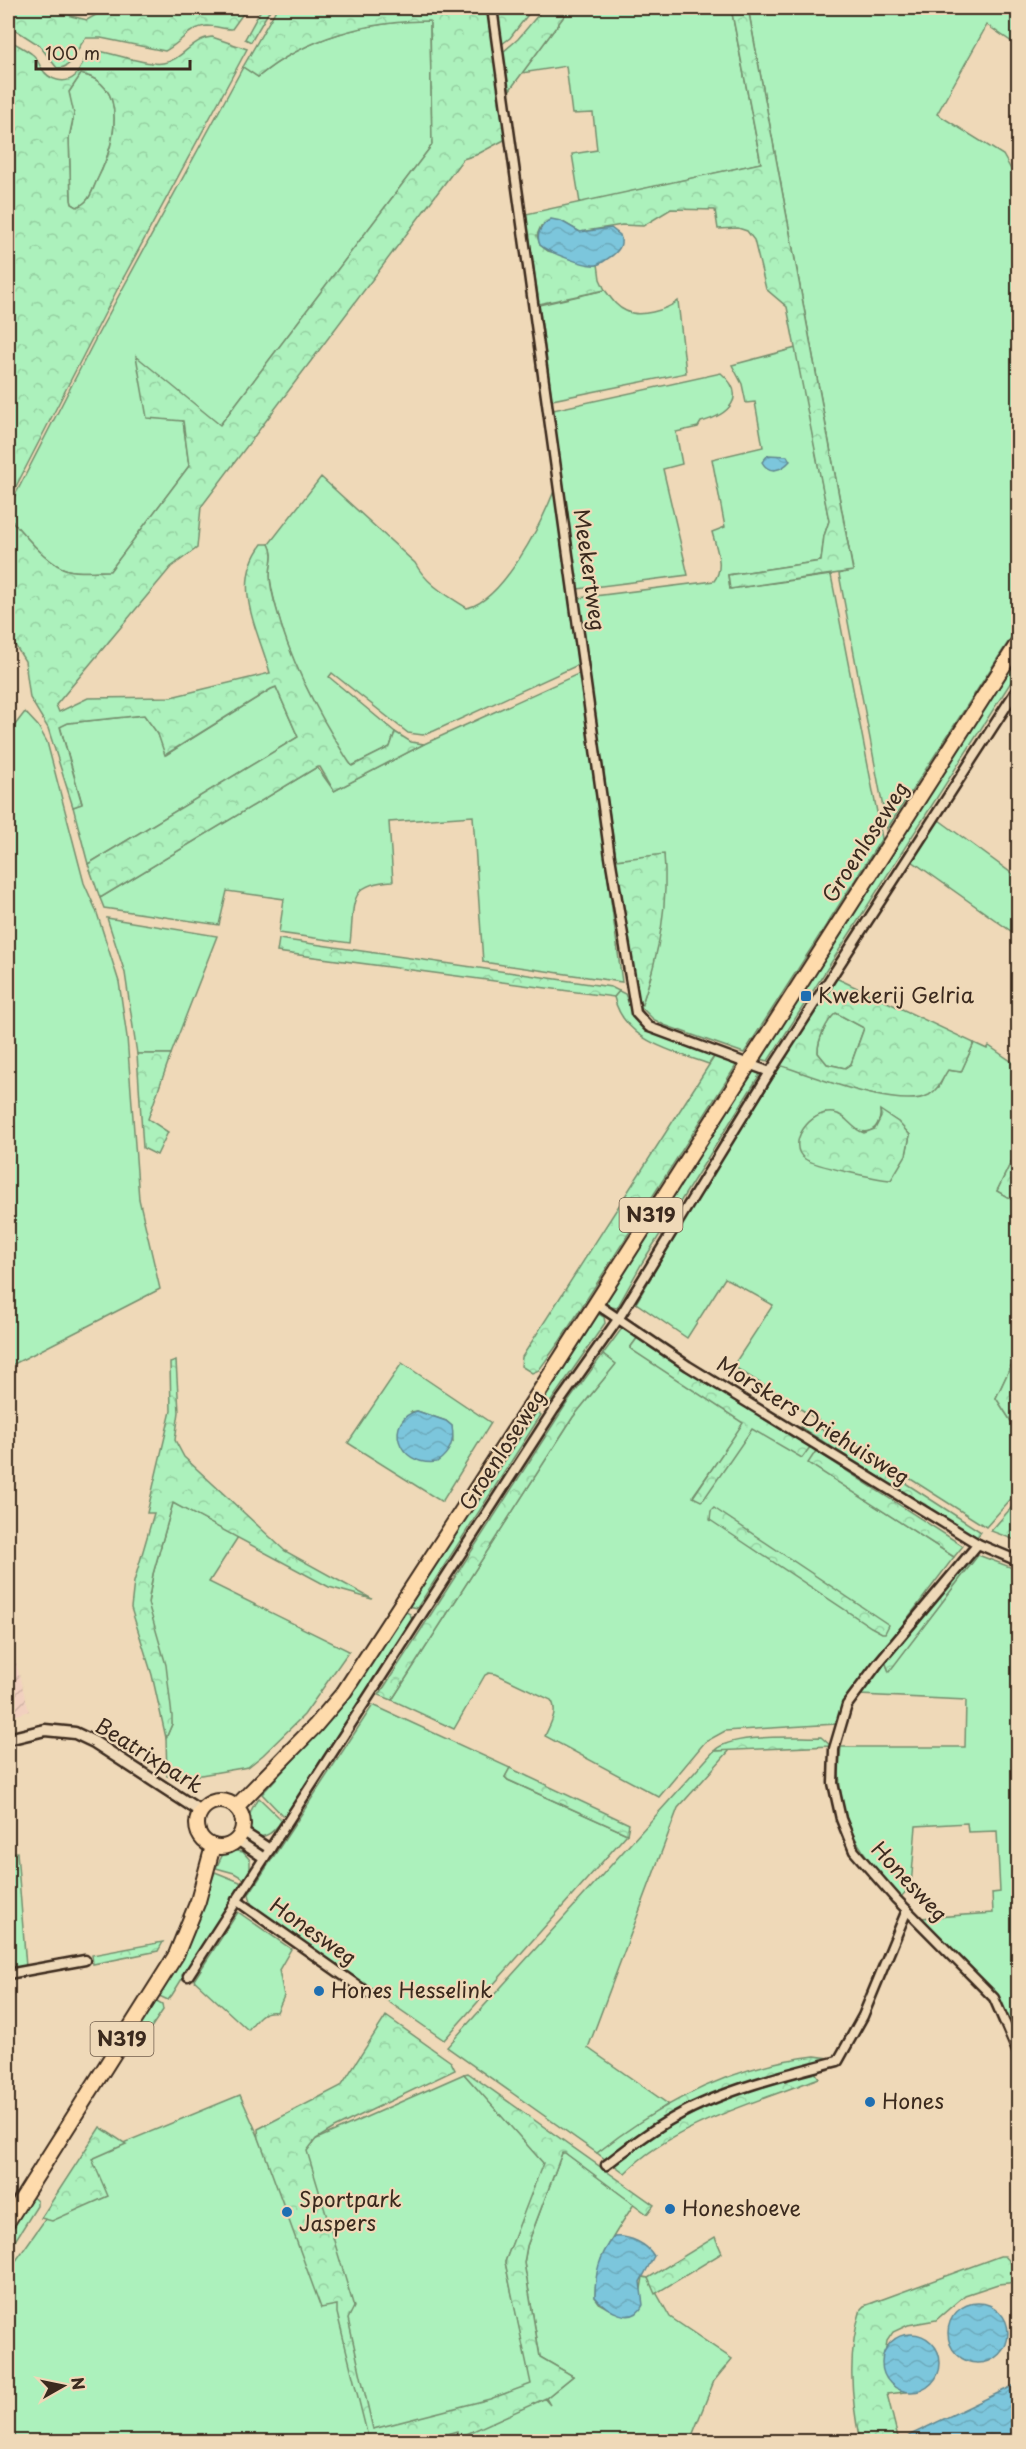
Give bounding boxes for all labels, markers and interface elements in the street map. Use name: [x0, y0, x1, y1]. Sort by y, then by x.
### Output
scale bar: [36, 33, 190, 71]
text: 100 m: [45, 39, 100, 66]
street label: Meekertweg: [567, 507, 615, 633]
street label: Groenloseweg: [813, 774, 916, 908]
place label: Kwekerij Gelria: [818, 978, 975, 1010]
marker: Kwekerij Gelria: [799, 989, 813, 1003]
road number: N319: [620, 1198, 682, 1232]
street label: Morskers Driehuisweg: [711, 1347, 917, 1492]
street label: Groenloseweg: [450, 1382, 553, 1516]
street label: Beatrixpark: [90, 1708, 210, 1800]
street label: Honesweg: [865, 1833, 956, 1928]
street label: Honesweg: [264, 1889, 364, 1972]
place label: Hones Hesselink: [331, 1973, 493, 2005]
marker: Hones Hesselink: [312, 1984, 326, 1998]
road number: N319: [90, 2022, 154, 2056]
place label: Hones: [882, 2084, 944, 2116]
marker: Hones: [863, 2095, 877, 2109]
place label: Sportpark Jaspers: [299, 2182, 402, 2238]
place label: Honeshoeve: [682, 2191, 801, 2223]
marker: Honeshoeve: [663, 2202, 677, 2216]
marker: Sportpark Jaspers: [280, 2205, 294, 2219]
north arrow: [33, 2356, 93, 2416]
text: N: [66, 2375, 92, 2392]

